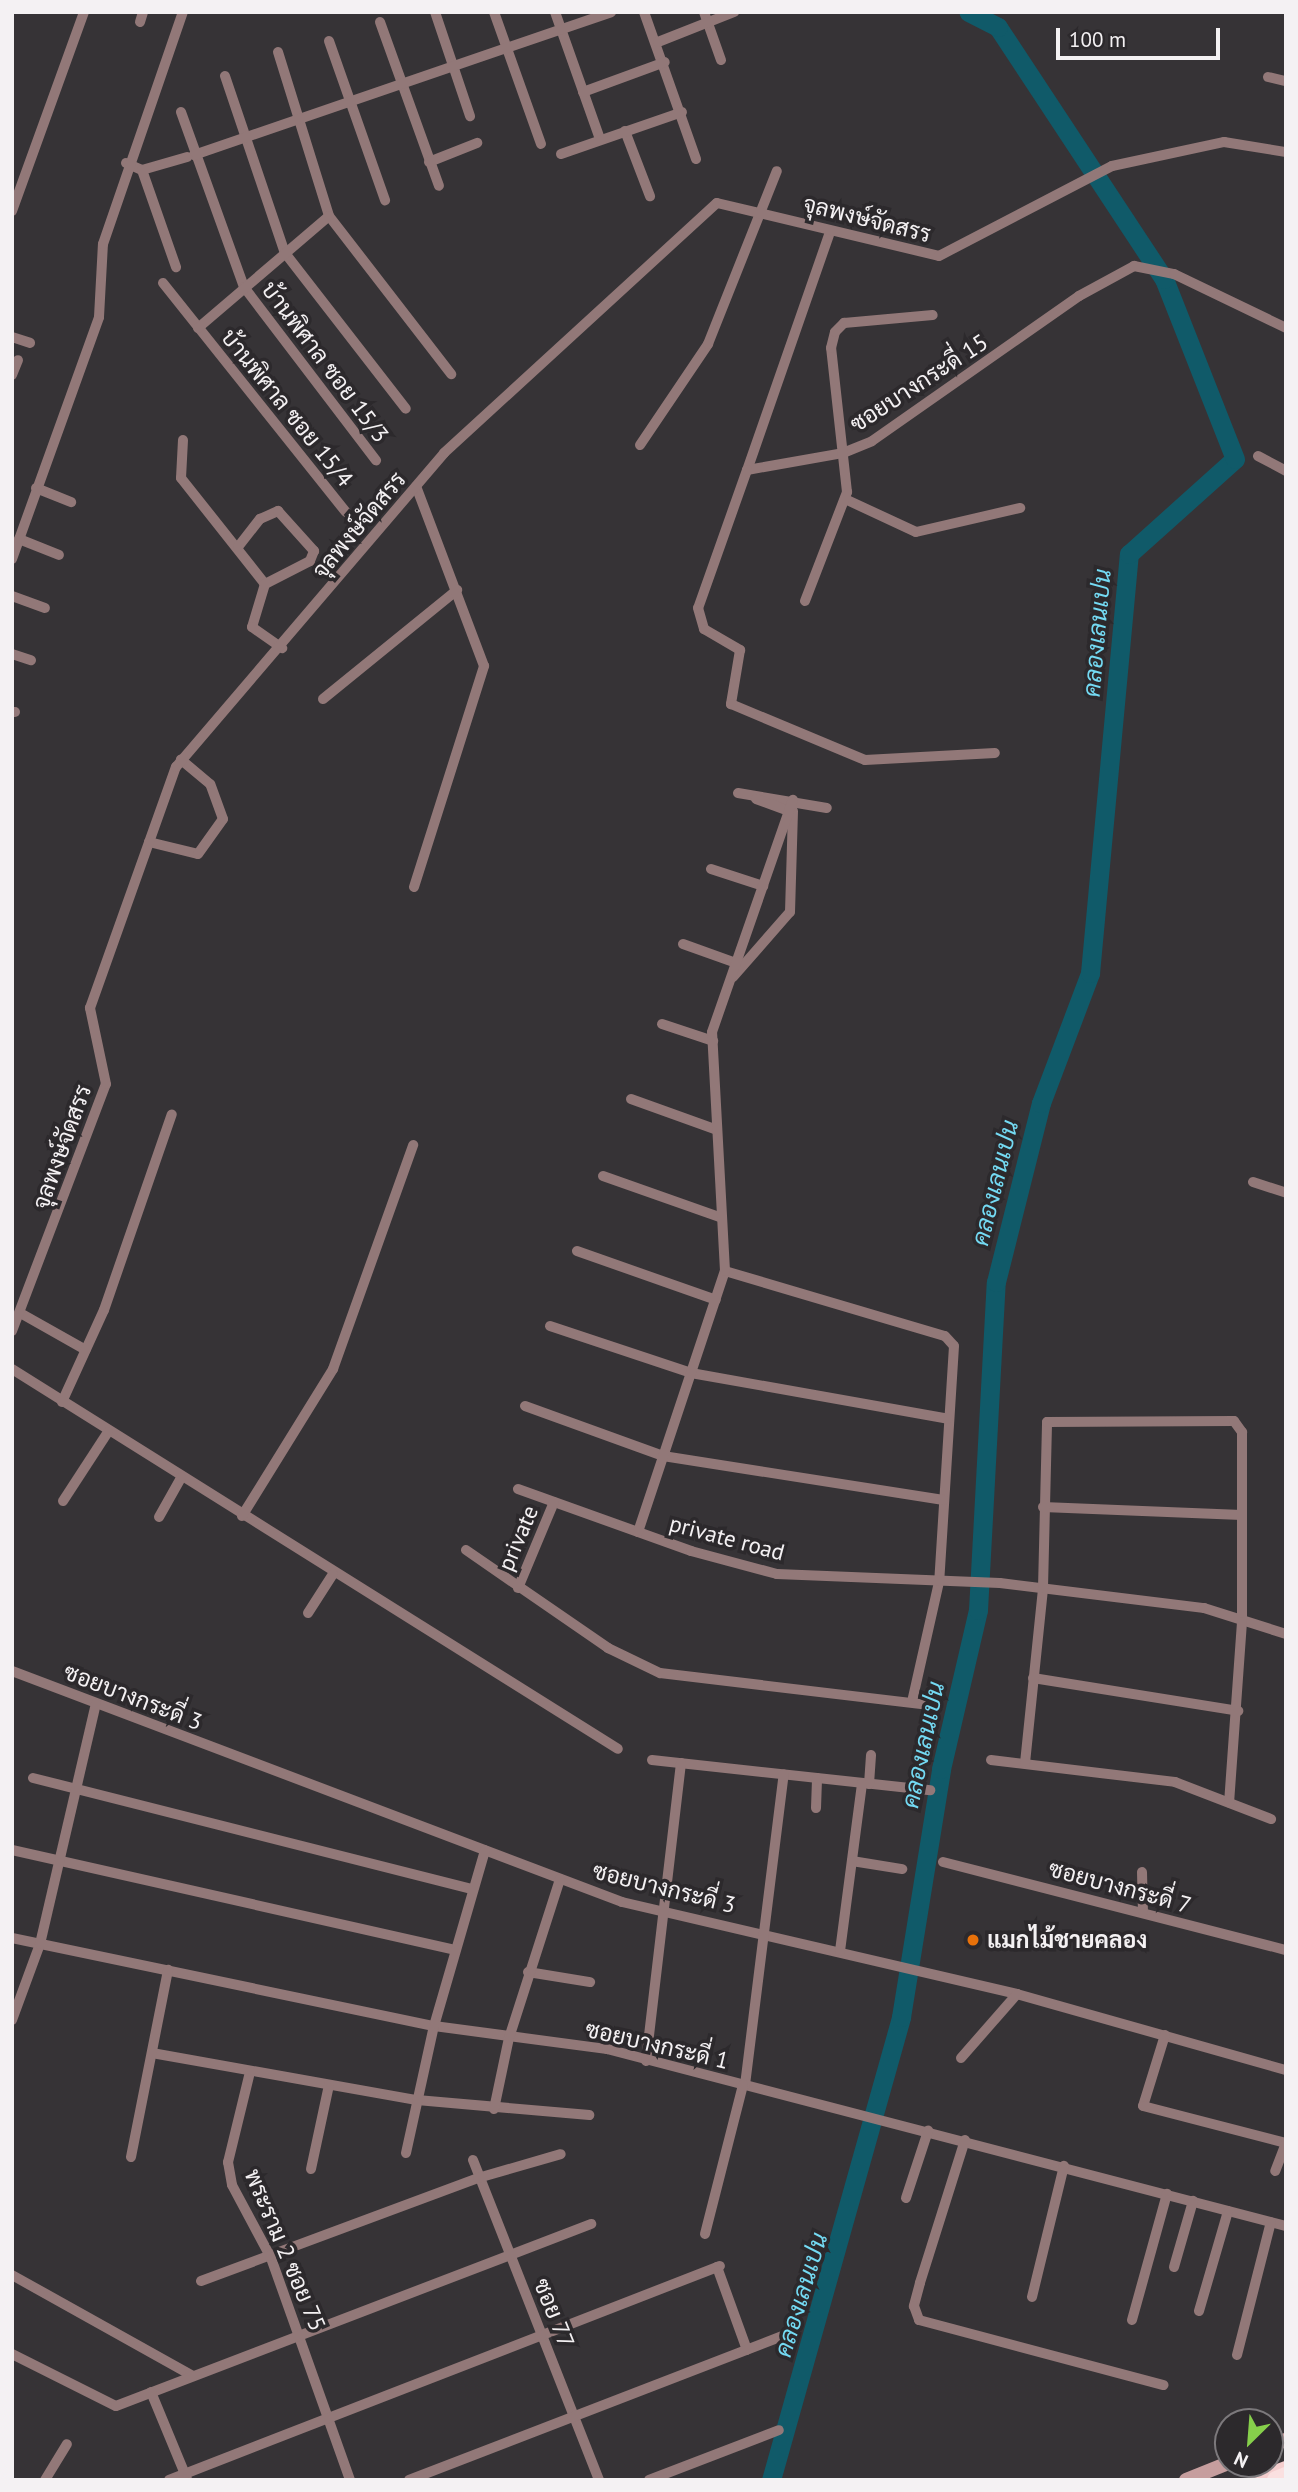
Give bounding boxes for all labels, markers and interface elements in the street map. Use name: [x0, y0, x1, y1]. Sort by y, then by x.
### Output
scale bar: [1060, 14, 1224, 58]
text: 100 m: [1069, 26, 1126, 53]
street label: จุลพงษ์จัดสรร: [800, 190, 934, 248]
street label: บ้านพิศาล ซอย 15/3: [255, 276, 395, 448]
street label: บ้านพิศาล ซอย 15/4: [215, 324, 359, 492]
street label: ซอยบางกระดี่ 15: [845, 328, 993, 438]
street label: จุลพงษ์จัดสรร: [306, 466, 412, 584]
water label: คลองเลนเปน: [1077, 568, 1117, 698]
street label: จุลพงษ์จัดสรร: [27, 1081, 97, 1213]
water label: คลองเลนเปน: [965, 1117, 1025, 1249]
street label: private: [492, 1501, 544, 1575]
street label: private road: [666, 1509, 788, 1567]
street label: ซอยบางกระดี่ 3: [60, 1658, 206, 1736]
water label: คลองเลนเปน: [896, 1679, 950, 1811]
street label: ซอยบางกระดี่ 7: [1046, 1855, 1194, 1919]
street label: ซอยบางกระดี่ 3: [590, 1857, 738, 1919]
place label: แมกไม้ชายคลอง: [987, 1926, 1147, 1954]
marker: แมกไม้ชายคลอง: [965, 1932, 981, 1948]
street label: ซอยบางกระดี่ 1: [583, 2015, 731, 2075]
street label: พระราม 2 ซอย 75: [238, 2165, 332, 2335]
water label: คลองเลนเปน: [768, 2229, 834, 2361]
street label: ซอย 77: [528, 2274, 580, 2352]
north arrow: [1214, 2408, 1284, 2478]
text: N: [1230, 2447, 1252, 2474]

